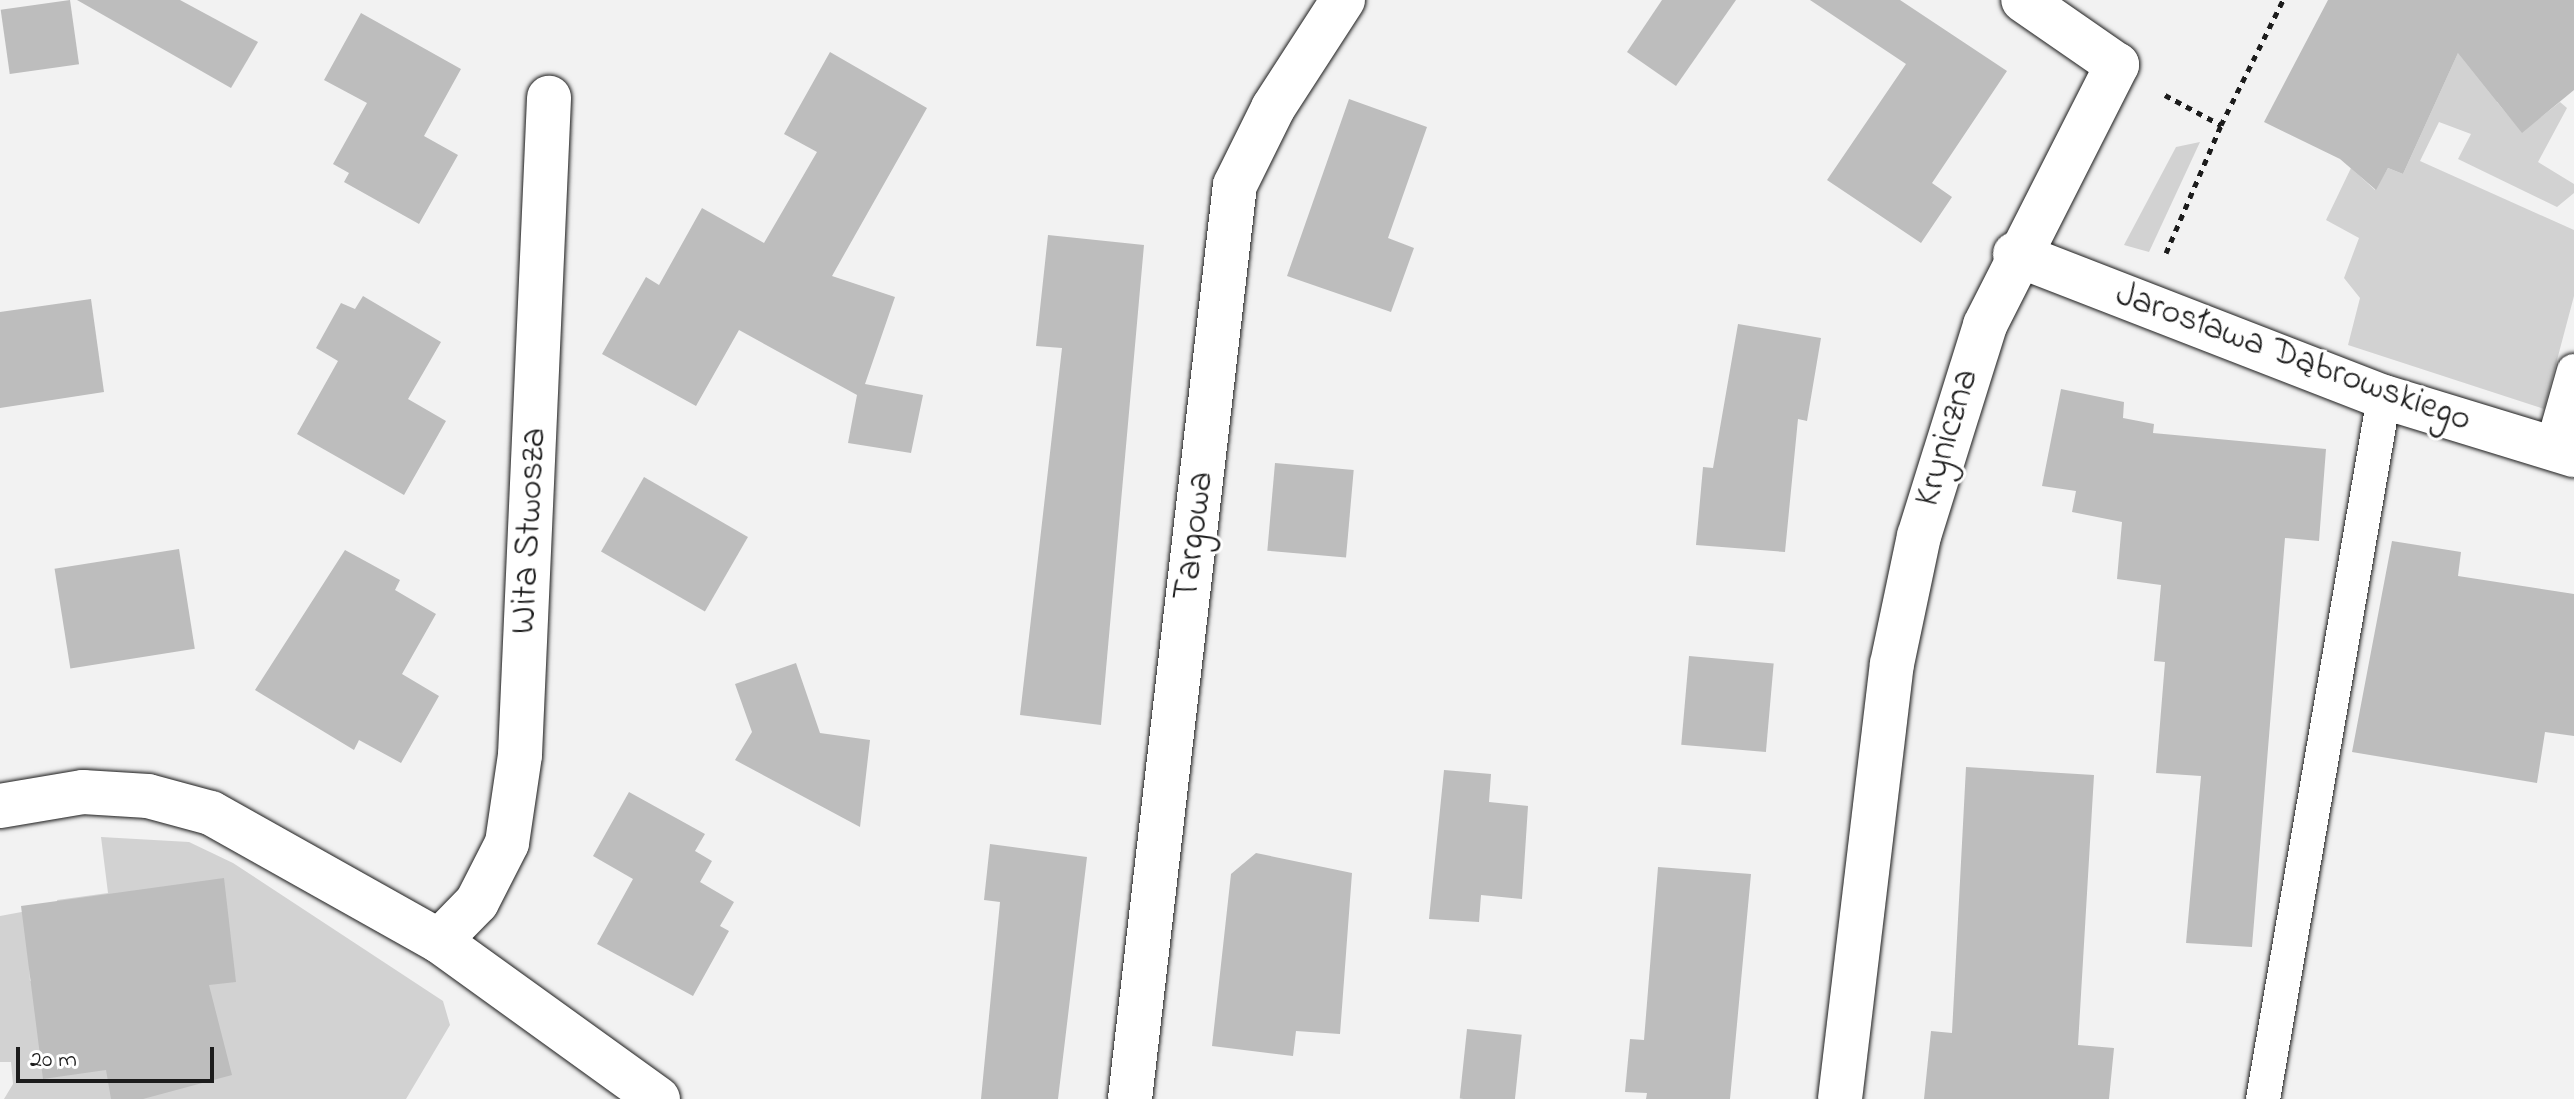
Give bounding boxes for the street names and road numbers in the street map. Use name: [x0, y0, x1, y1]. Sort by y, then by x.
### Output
street label: Jarosława Dąbrowskiego: [2109, 274, 2477, 442]
street label: Kryniczna: [1907, 364, 1989, 512]
street label: Wita Stwosza: [503, 427, 557, 635]
street label: Targowa: [1166, 469, 1224, 603]

